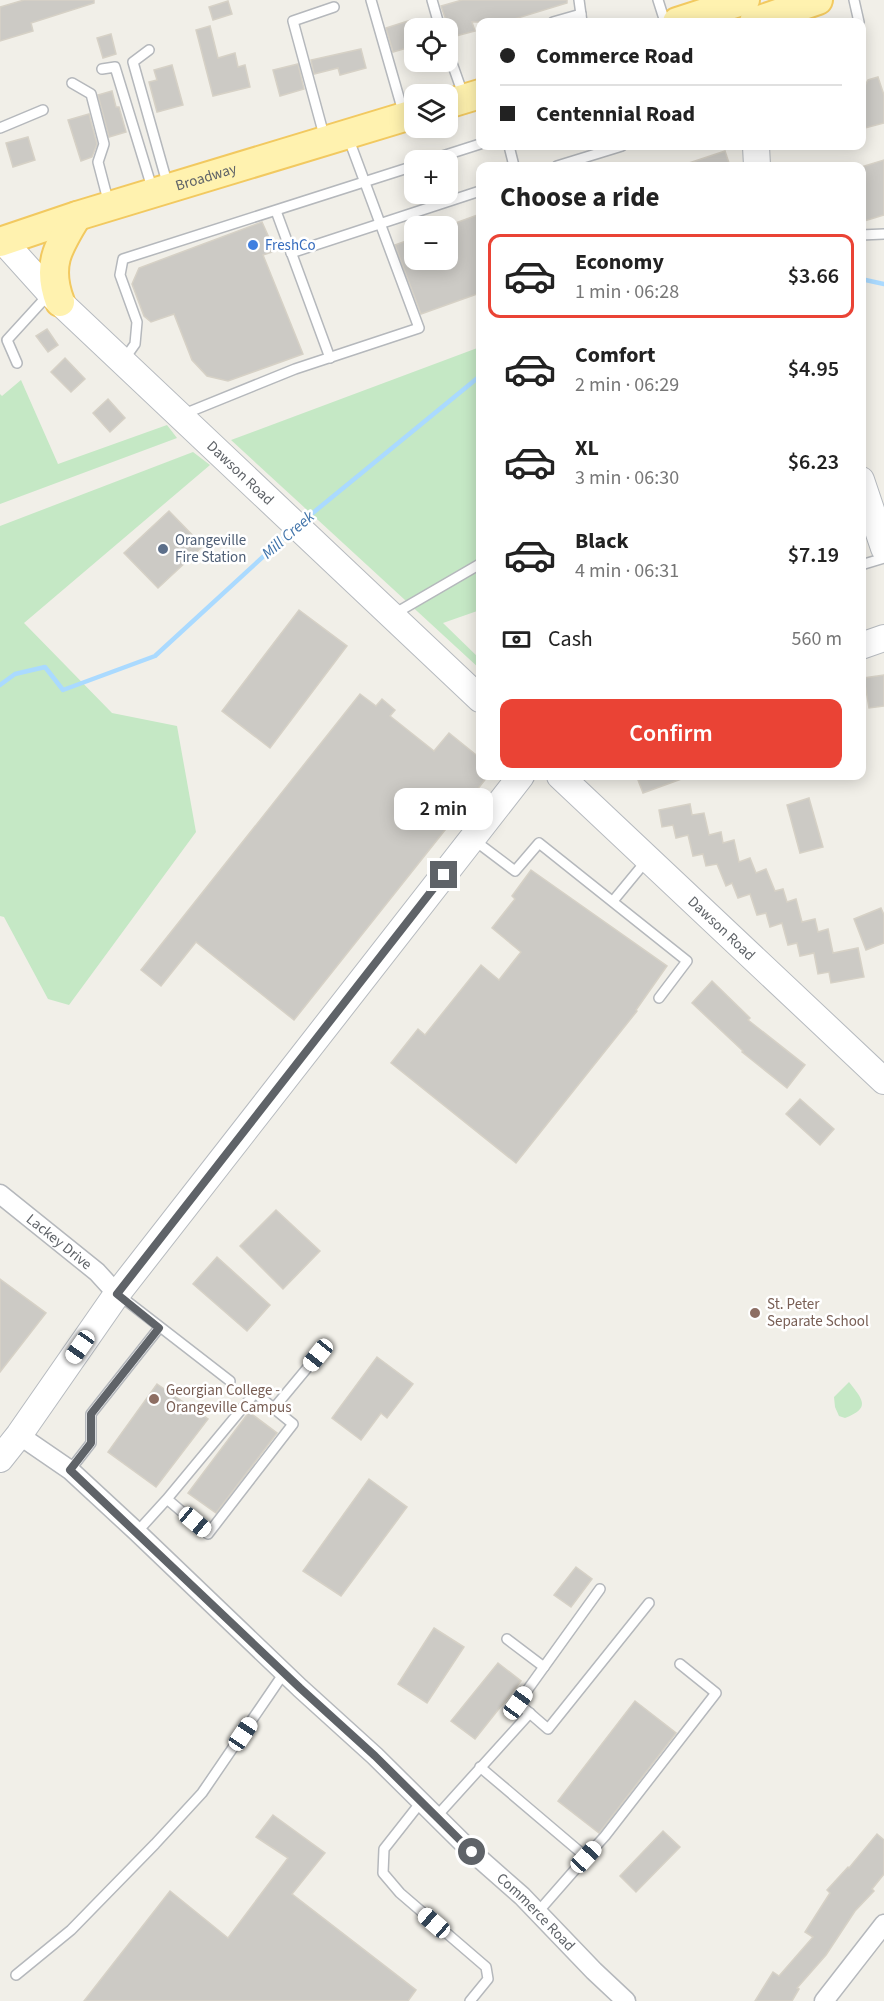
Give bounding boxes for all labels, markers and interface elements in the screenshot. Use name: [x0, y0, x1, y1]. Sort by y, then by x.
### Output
map controls: [404, 18, 458, 270]
button: locate: [404, 18, 458, 72]
text: Commerce Road: [536, 40, 694, 72]
button: layers: [404, 84, 458, 138]
text: Centennial Road: [536, 98, 695, 130]
button: +: [404, 150, 458, 204]
street label: Broadway: [173, 158, 239, 196]
text: Choose a ride: [500, 178, 660, 217]
button: −: [404, 216, 458, 270]
place label: FreshCo: [265, 235, 316, 256]
marker: FreshCo: [246, 238, 260, 252]
text: Economy: [575, 246, 664, 278]
icon: car: [503, 249, 557, 303]
text: $3.66: [788, 260, 839, 292]
text: 1 min · 06:28: [575, 278, 679, 306]
text: Comfort: [575, 339, 656, 371]
icon: car: [503, 342, 557, 396]
text: $4.95: [788, 353, 839, 385]
text: 2 min · 06:29: [575, 371, 679, 399]
text: XL: [575, 432, 599, 464]
icon: car: [503, 435, 557, 489]
street label: Dawson Road: [202, 436, 279, 510]
text: $6.23: [788, 446, 839, 478]
text: 3 min · 06:30: [575, 464, 679, 492]
water label: Mill Creek: [257, 506, 319, 564]
text: Black: [575, 525, 629, 557]
icon: car: [503, 528, 557, 582]
place label: Orangeville Fire Station: [175, 530, 246, 568]
text: $7.19: [788, 539, 839, 571]
marker: Orangeville Fire Station: [156, 542, 170, 556]
text: 4 min · 06:31: [575, 557, 679, 585]
icon: cash: [500, 623, 533, 656]
text: Cash: [548, 623, 593, 655]
text: 560 m: [792, 625, 842, 653]
button: Confirm: [500, 699, 842, 768]
callout: 2 min: [394, 788, 494, 830]
text: 2 min: [420, 795, 467, 823]
route end: [430, 861, 457, 888]
street label: Dawson Road: [683, 891, 760, 965]
street label: Lackey Drive: [22, 1209, 97, 1275]
place label: St. Peter Separate School: [767, 1294, 869, 1332]
marker: St. Peter Separate School: [748, 1306, 762, 1320]
car: [62, 1327, 98, 1367]
car: [300, 1335, 336, 1375]
place label: Georgian College - Orangeville Campus: [166, 1380, 292, 1418]
marker: Georgian College - Orangeville Campus: [147, 1392, 161, 1406]
car: [175, 1504, 215, 1540]
car: [500, 1683, 536, 1723]
car: [225, 1714, 261, 1754]
route start: [458, 1838, 485, 1865]
car: [567, 1838, 605, 1876]
street label: Commerce Road: [492, 1868, 580, 1956]
car: [415, 1904, 453, 1942]

